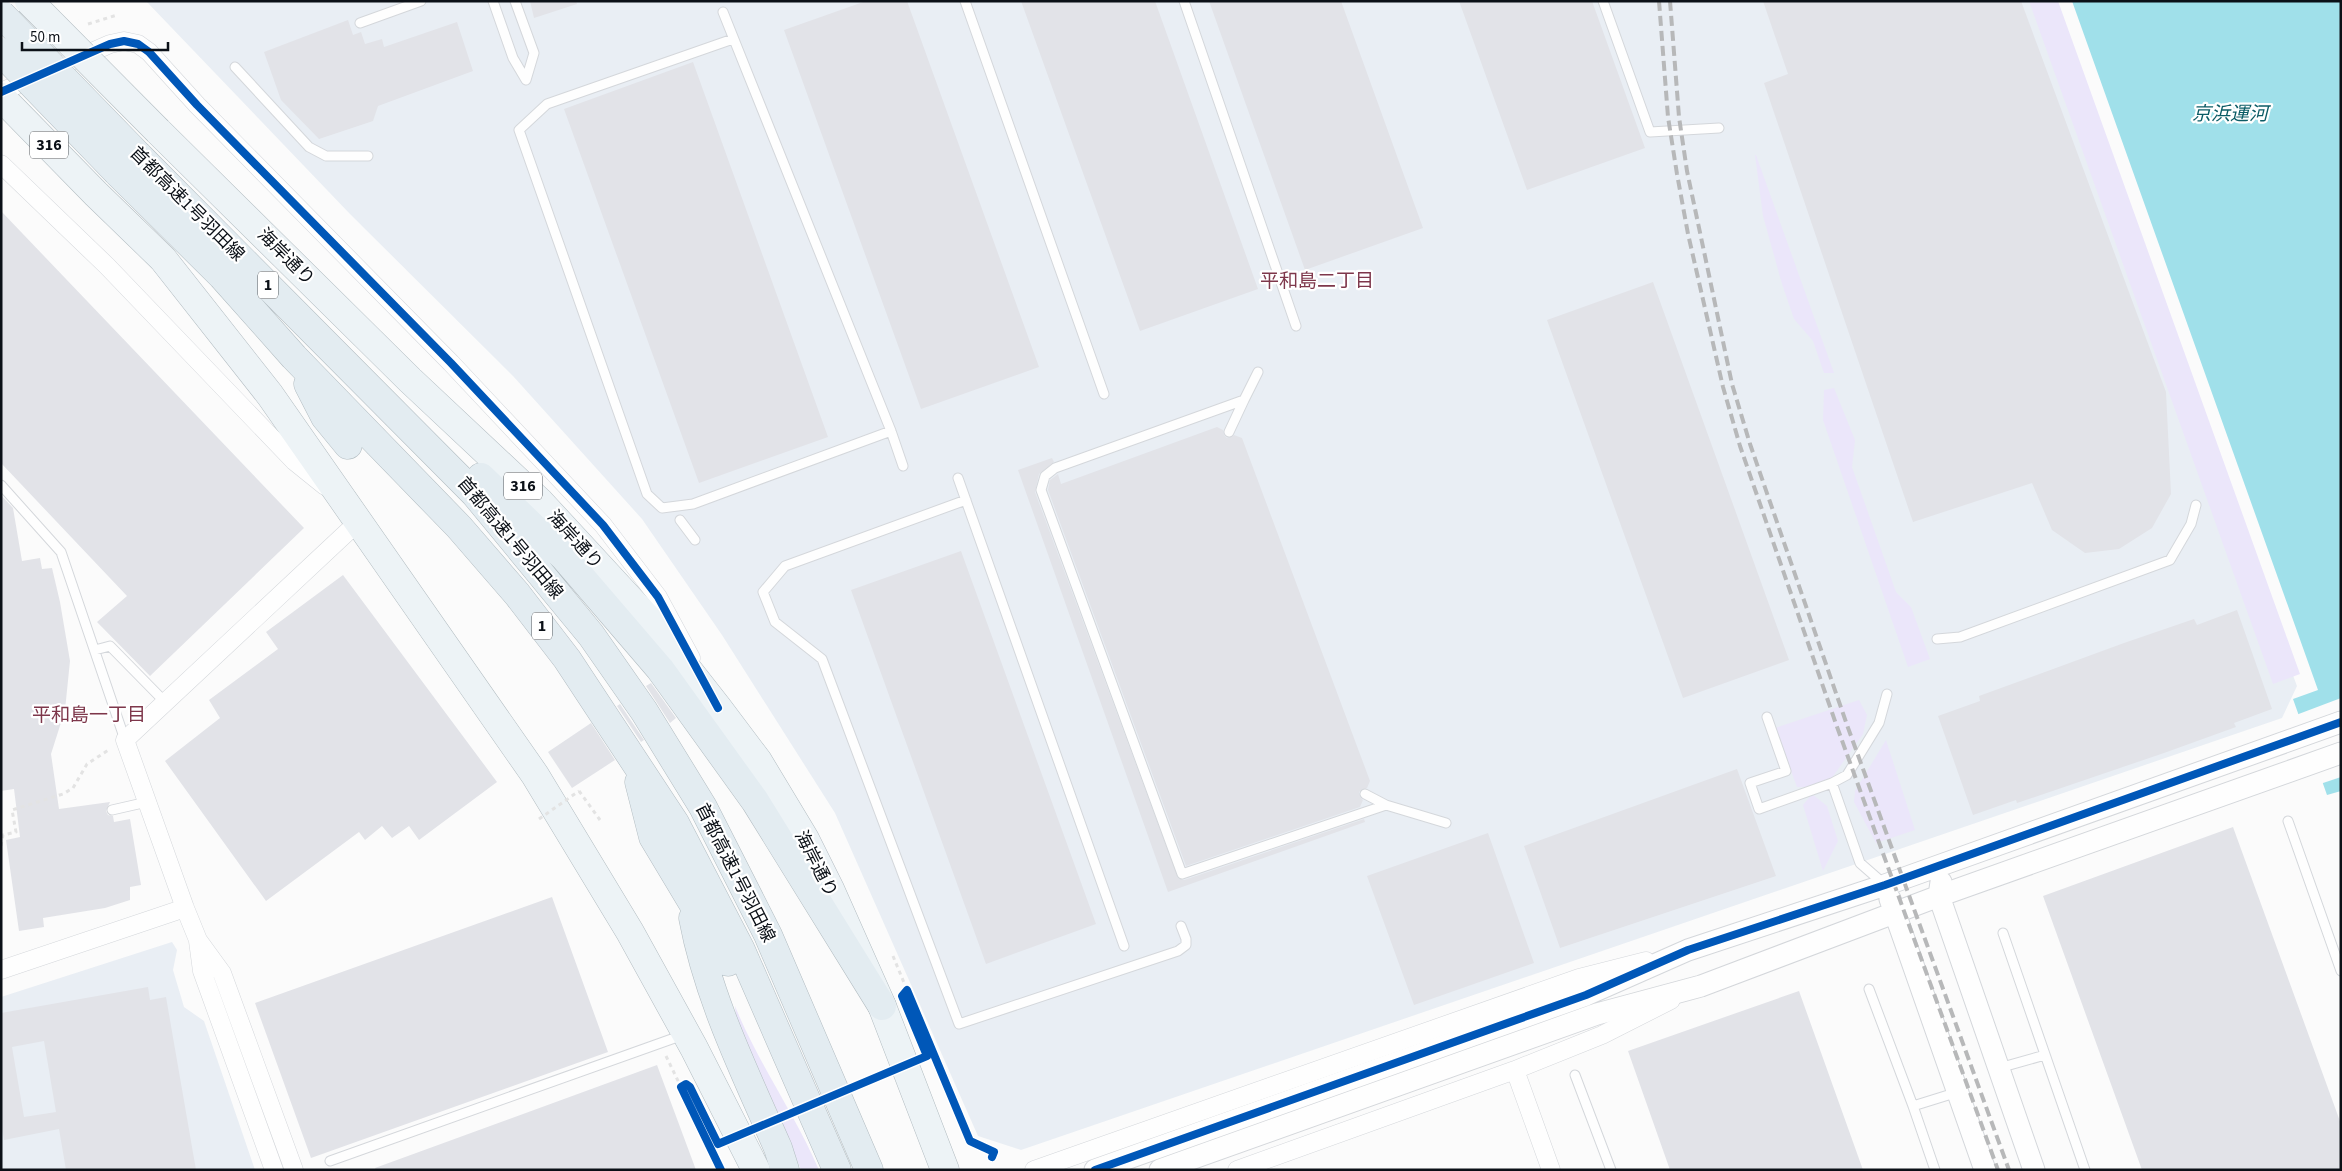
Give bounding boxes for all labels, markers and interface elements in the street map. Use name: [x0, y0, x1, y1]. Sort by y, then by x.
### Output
scale bar: [22, 20, 169, 52]
text: 50 m: [30, 27, 60, 48]
water label: 京浜運河: [2192, 101, 2272, 128]
road number: 316: [30, 132, 68, 158]
street label: 首都高速1号羽田線: [124, 141, 250, 267]
street label: 海岸通り: [252, 223, 320, 291]
district label: 平和島二丁目: [1260, 268, 1374, 295]
road number: 1: [258, 272, 278, 298]
street label: 首都高速1号羽田線: [451, 471, 569, 605]
road number: 316: [504, 472, 542, 500]
street label: 海岸通り: [542, 505, 608, 575]
road number: 1: [532, 612, 552, 640]
district label: 平和島一丁目: [32, 702, 146, 729]
street label: 首都高速1号羽田線: [689, 799, 781, 947]
street label: 海岸通り: [789, 826, 843, 902]

